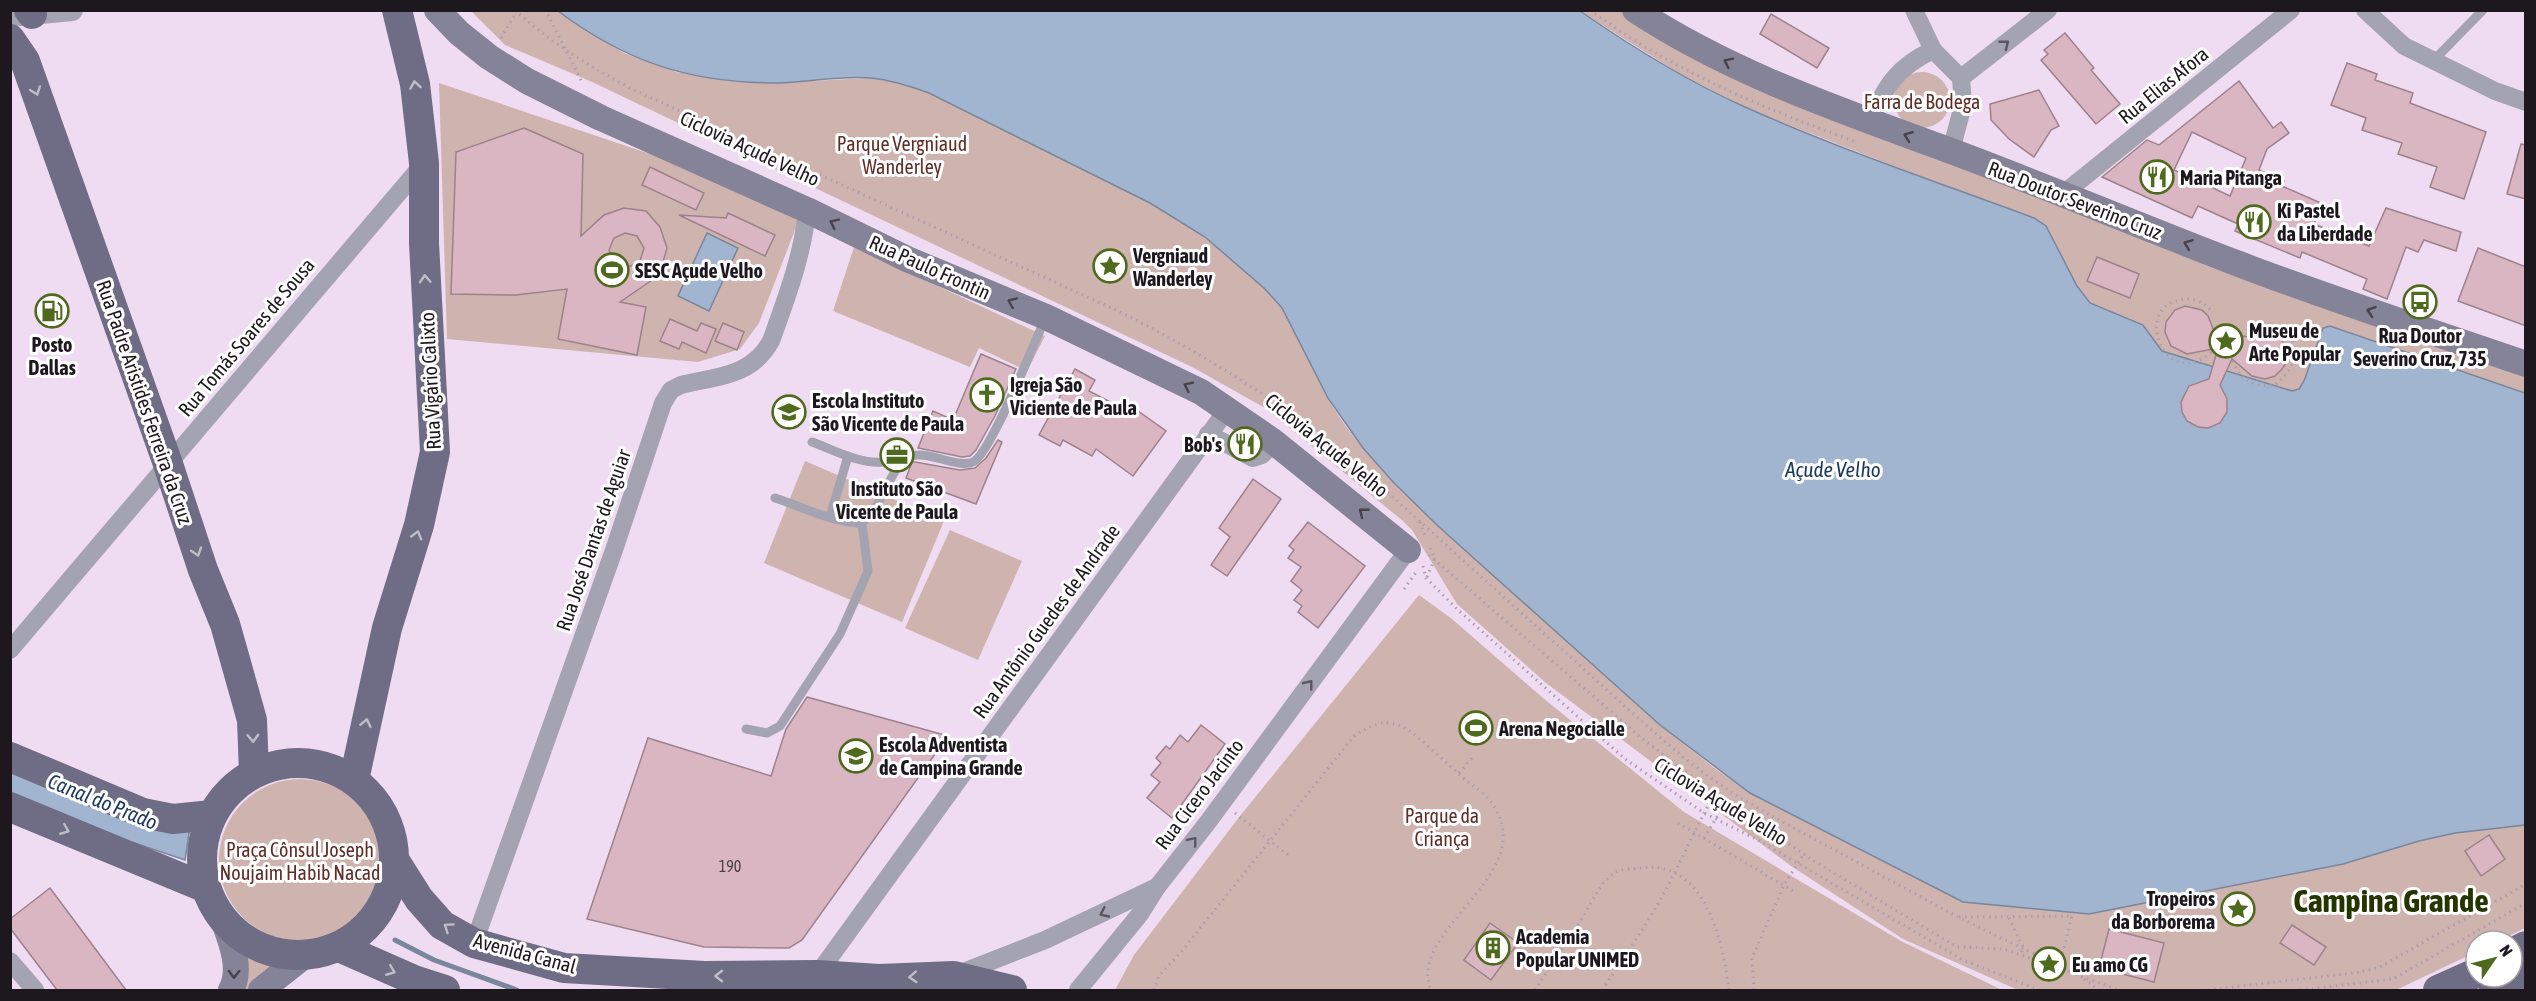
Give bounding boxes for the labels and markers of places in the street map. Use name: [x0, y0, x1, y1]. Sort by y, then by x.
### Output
restaurant icon: Maria Pitanga: [2139, 159, 2175, 195]
place label: Maria Pitanga: [2180, 166, 2282, 189]
place label: Ki Pastel da Liberdade: [2277, 199, 2373, 245]
restaurant icon: Ki Pastel da Liberdade: [2236, 204, 2272, 240]
place label: Vergniaud Wanderley: [1132, 244, 1213, 290]
place icon: Vergniaud Wanderley: [1092, 248, 1128, 284]
sports icon: SESC Açude Velho: [594, 252, 630, 288]
place label: SESC Açude Velho: [635, 259, 763, 282]
bus stop icon: Rua Doutor Severino Cruz, 735: [2402, 284, 2438, 320]
fuel station icon: Posto Dallas: [34, 293, 70, 329]
place label: Museu de Arte Popular: [2248, 319, 2342, 365]
place icon: Museu de Arte Popular: [2208, 323, 2244, 359]
place label: Rua Doutor Severino Cruz, 735: [2354, 324, 2487, 370]
place label: Posto Dallas: [28, 333, 76, 379]
place label: Igreja São Viciente de Paula: [1009, 373, 1137, 419]
church icon: Igreja São Viciente de Paula: [969, 377, 1005, 413]
place label: Escola Instituto São Vicente de Paula: [812, 389, 964, 435]
school or university icon: Escola Instituto São Vicente de Paula: [771, 394, 807, 430]
restaurant icon: Bob's: [1227, 426, 1263, 462]
place label: Bob's: [1184, 433, 1222, 456]
office icon: Instituto São Vicente de Paula: [879, 437, 915, 473]
place label: Instituto São Vicente de Paula: [835, 477, 958, 523]
sports icon: Arena Negocialle: [1458, 710, 1494, 746]
place label: Arena Negocialle: [1498, 717, 1625, 740]
place label: Escola Adventista de Campina Grande: [879, 733, 1022, 779]
school or university icon: Escola Adventista de Campina Grande: [838, 738, 874, 774]
place label: Tropeiros da Borborema: [2111, 887, 2215, 933]
place icon: Tropeiros da Borborema: [2220, 891, 2256, 927]
place label: Academia Popular UNIMED: [1515, 925, 1639, 971]
building icon: Academia Popular UNIMED: [1475, 930, 1511, 966]
place icon: Eu amo CG: [2031, 946, 2067, 982]
place label: Eu amo CG: [2072, 953, 2148, 976]

